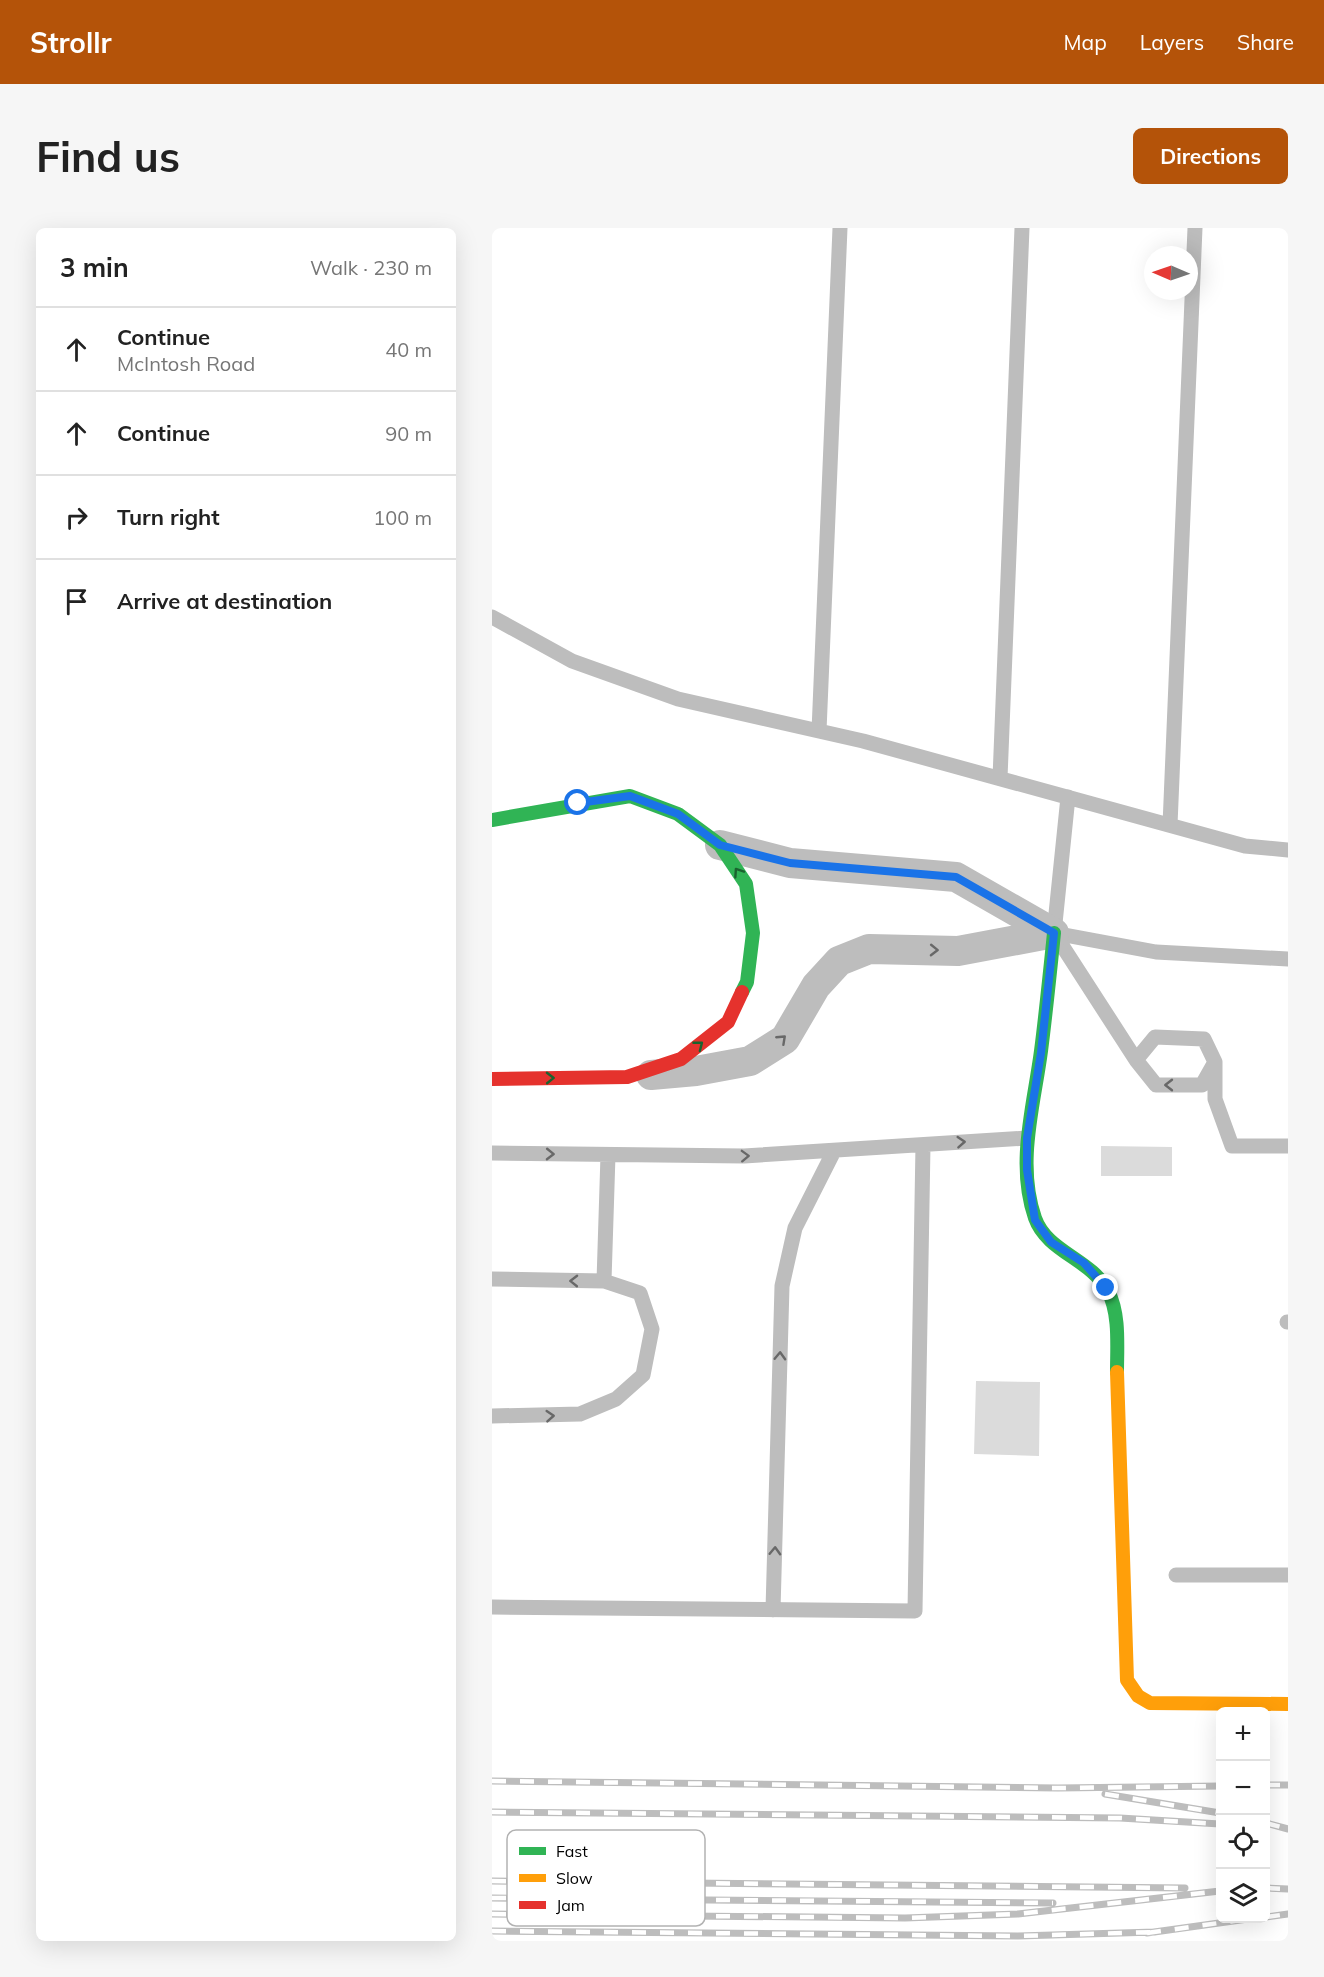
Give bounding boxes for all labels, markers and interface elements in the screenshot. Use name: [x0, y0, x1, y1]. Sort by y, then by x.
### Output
text: Strollr: [30, 25, 112, 60]
text: Map: [1064, 29, 1107, 55]
text: Layers: [1140, 29, 1204, 55]
text: Share: [1237, 29, 1294, 55]
button: Directions: [1133, 128, 1288, 184]
text: Find us: [36, 130, 180, 183]
north arrow: [1144, 246, 1198, 300]
text: 3 min: [60, 251, 129, 284]
text: Walk · 230 m: [310, 255, 432, 280]
text: Continue: [117, 323, 210, 351]
icon: ahead: [60, 333, 93, 366]
text: 40 m: [385, 337, 432, 362]
text: McIntosh Road: [117, 351, 255, 376]
icon: ahead: [60, 417, 93, 450]
text: Continue: [117, 419, 210, 447]
text: 90 m: [385, 421, 432, 446]
icon: right: [60, 501, 93, 534]
text: Turn right: [117, 503, 220, 531]
text: 100 m: [373, 505, 432, 530]
icon: arrive: [60, 585, 93, 618]
text: Arrive at destination: [117, 587, 332, 615]
route start: [564, 789, 590, 815]
one-way arrow: [734, 868, 745, 879]
one-way arrow: [930, 944, 939, 956]
one-way arrow: [776, 1035, 786, 1046]
one-way arrow: [692, 1042, 703, 1053]
one-way arrow: [546, 1072, 555, 1084]
one-way arrow: [1165, 1079, 1174, 1091]
one-way arrow: [957, 1136, 966, 1149]
one-way arrow: [546, 1148, 555, 1160]
one-way arrow: [741, 1150, 750, 1162]
one-way arrow: [569, 1274, 578, 1287]
route end: [1092, 1274, 1118, 1300]
one-way arrow: [774, 1352, 786, 1361]
one-way arrow: [546, 1409, 555, 1422]
one-way arrow: [769, 1547, 781, 1556]
map controls: [1216, 1707, 1270, 1923]
button: +: [1216, 1707, 1270, 1761]
button: −: [1216, 1761, 1270, 1815]
button: locate: [1216, 1815, 1270, 1869]
legend: [507, 1830, 705, 1926]
text: Fast: [556, 1841, 588, 1861]
text: Slow: [556, 1868, 593, 1888]
button: layers: [1216, 1869, 1270, 1923]
text: Jam: [556, 1895, 585, 1915]

